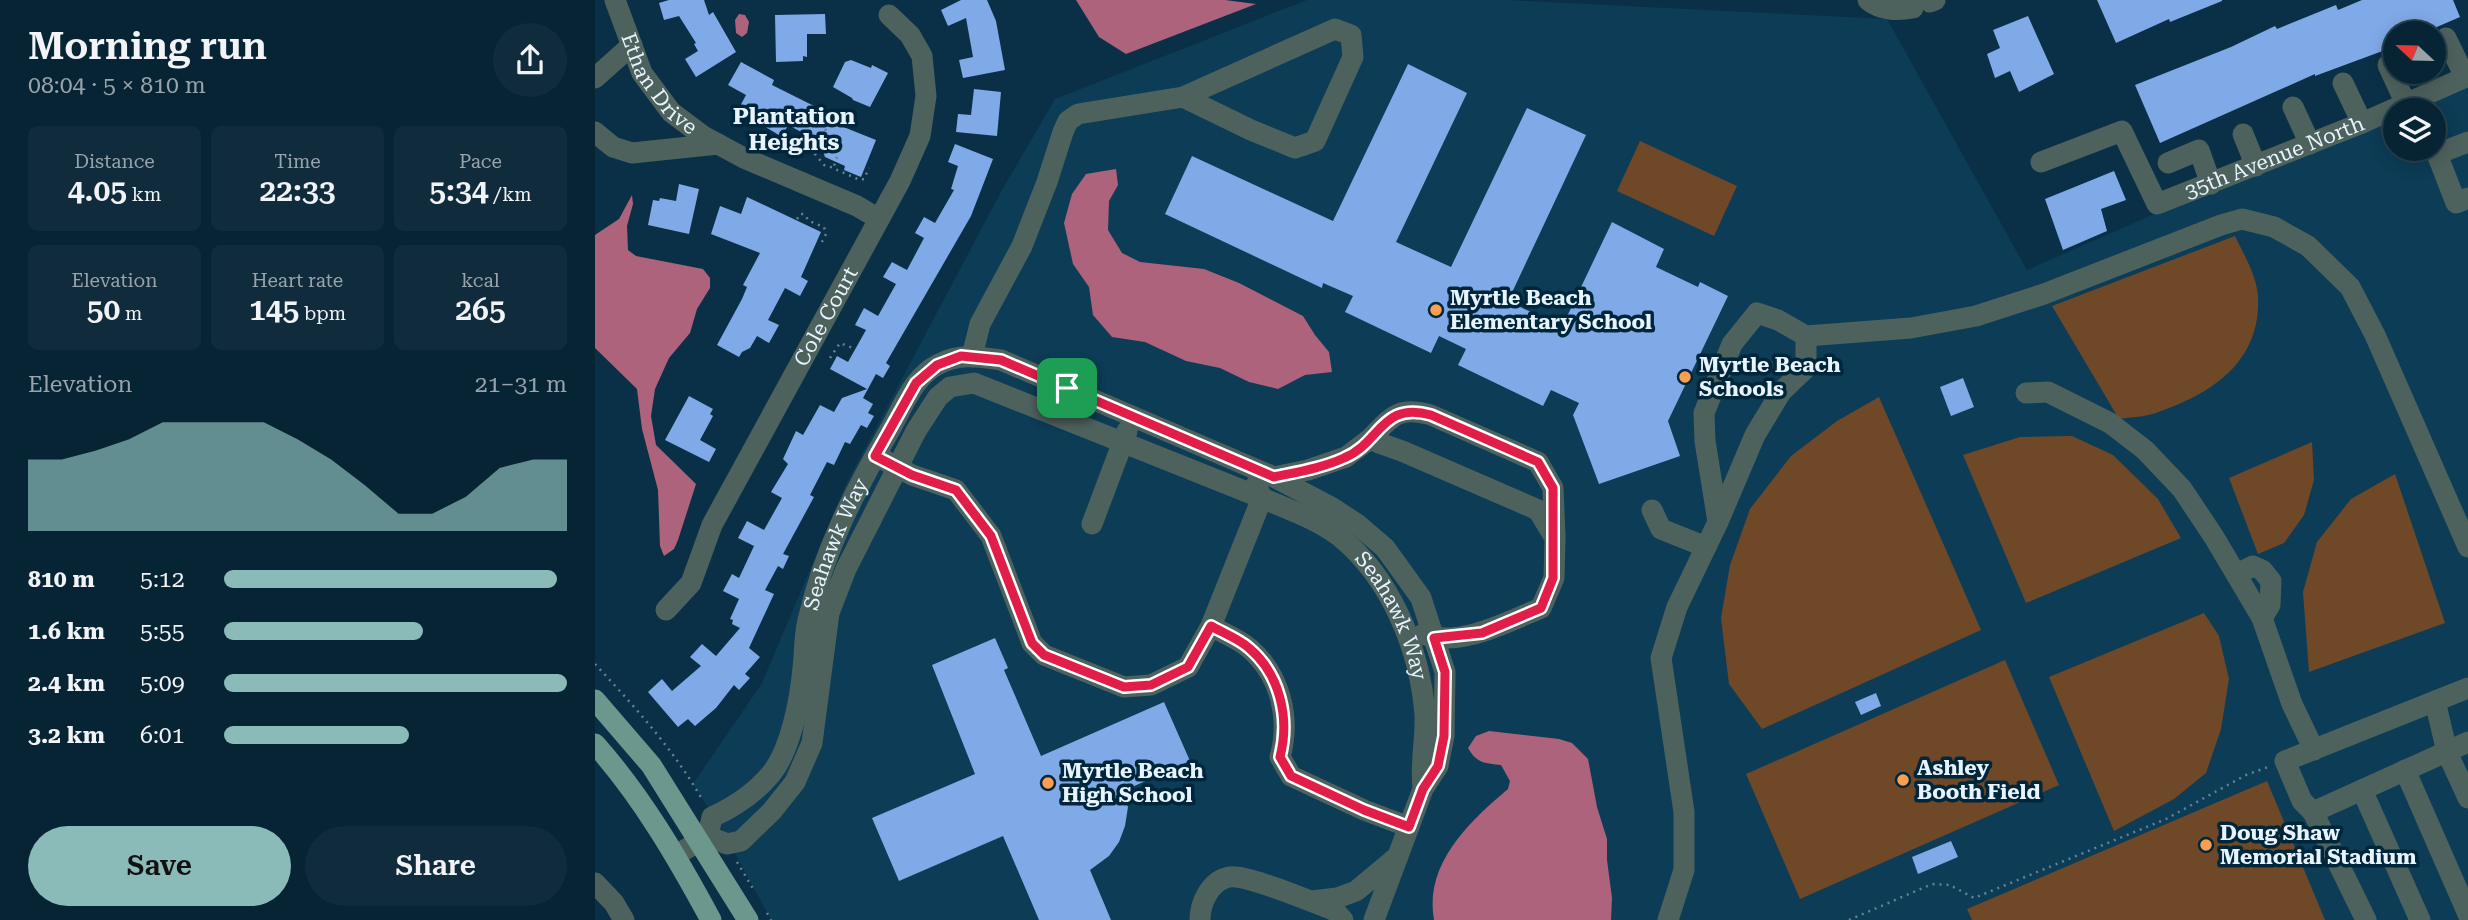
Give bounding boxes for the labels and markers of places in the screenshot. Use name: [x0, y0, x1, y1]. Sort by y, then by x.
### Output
place label: Myrtle Beach Elementary School: [1450, 286, 1652, 334]
marker: Myrtle Beach Elementary School: [1428, 302, 1444, 318]
place label: Myrtle Beach Schools: [1699, 353, 1841, 401]
pin: [1037, 358, 1097, 418]
marker: Myrtle Beach Schools: [1677, 369, 1693, 385]
place label: Ashley Booth Field: [1917, 756, 2040, 804]
place label: Myrtle Beach High School: [1062, 759, 1204, 807]
marker: Ashley Booth Field: [1895, 772, 1911, 788]
marker: Myrtle Beach High School: [1040, 775, 1056, 791]
place label: Doug Shaw Memorial Stadium: [2220, 821, 2416, 869]
marker: Doug Shaw Memorial Stadium: [2198, 837, 2214, 853]

